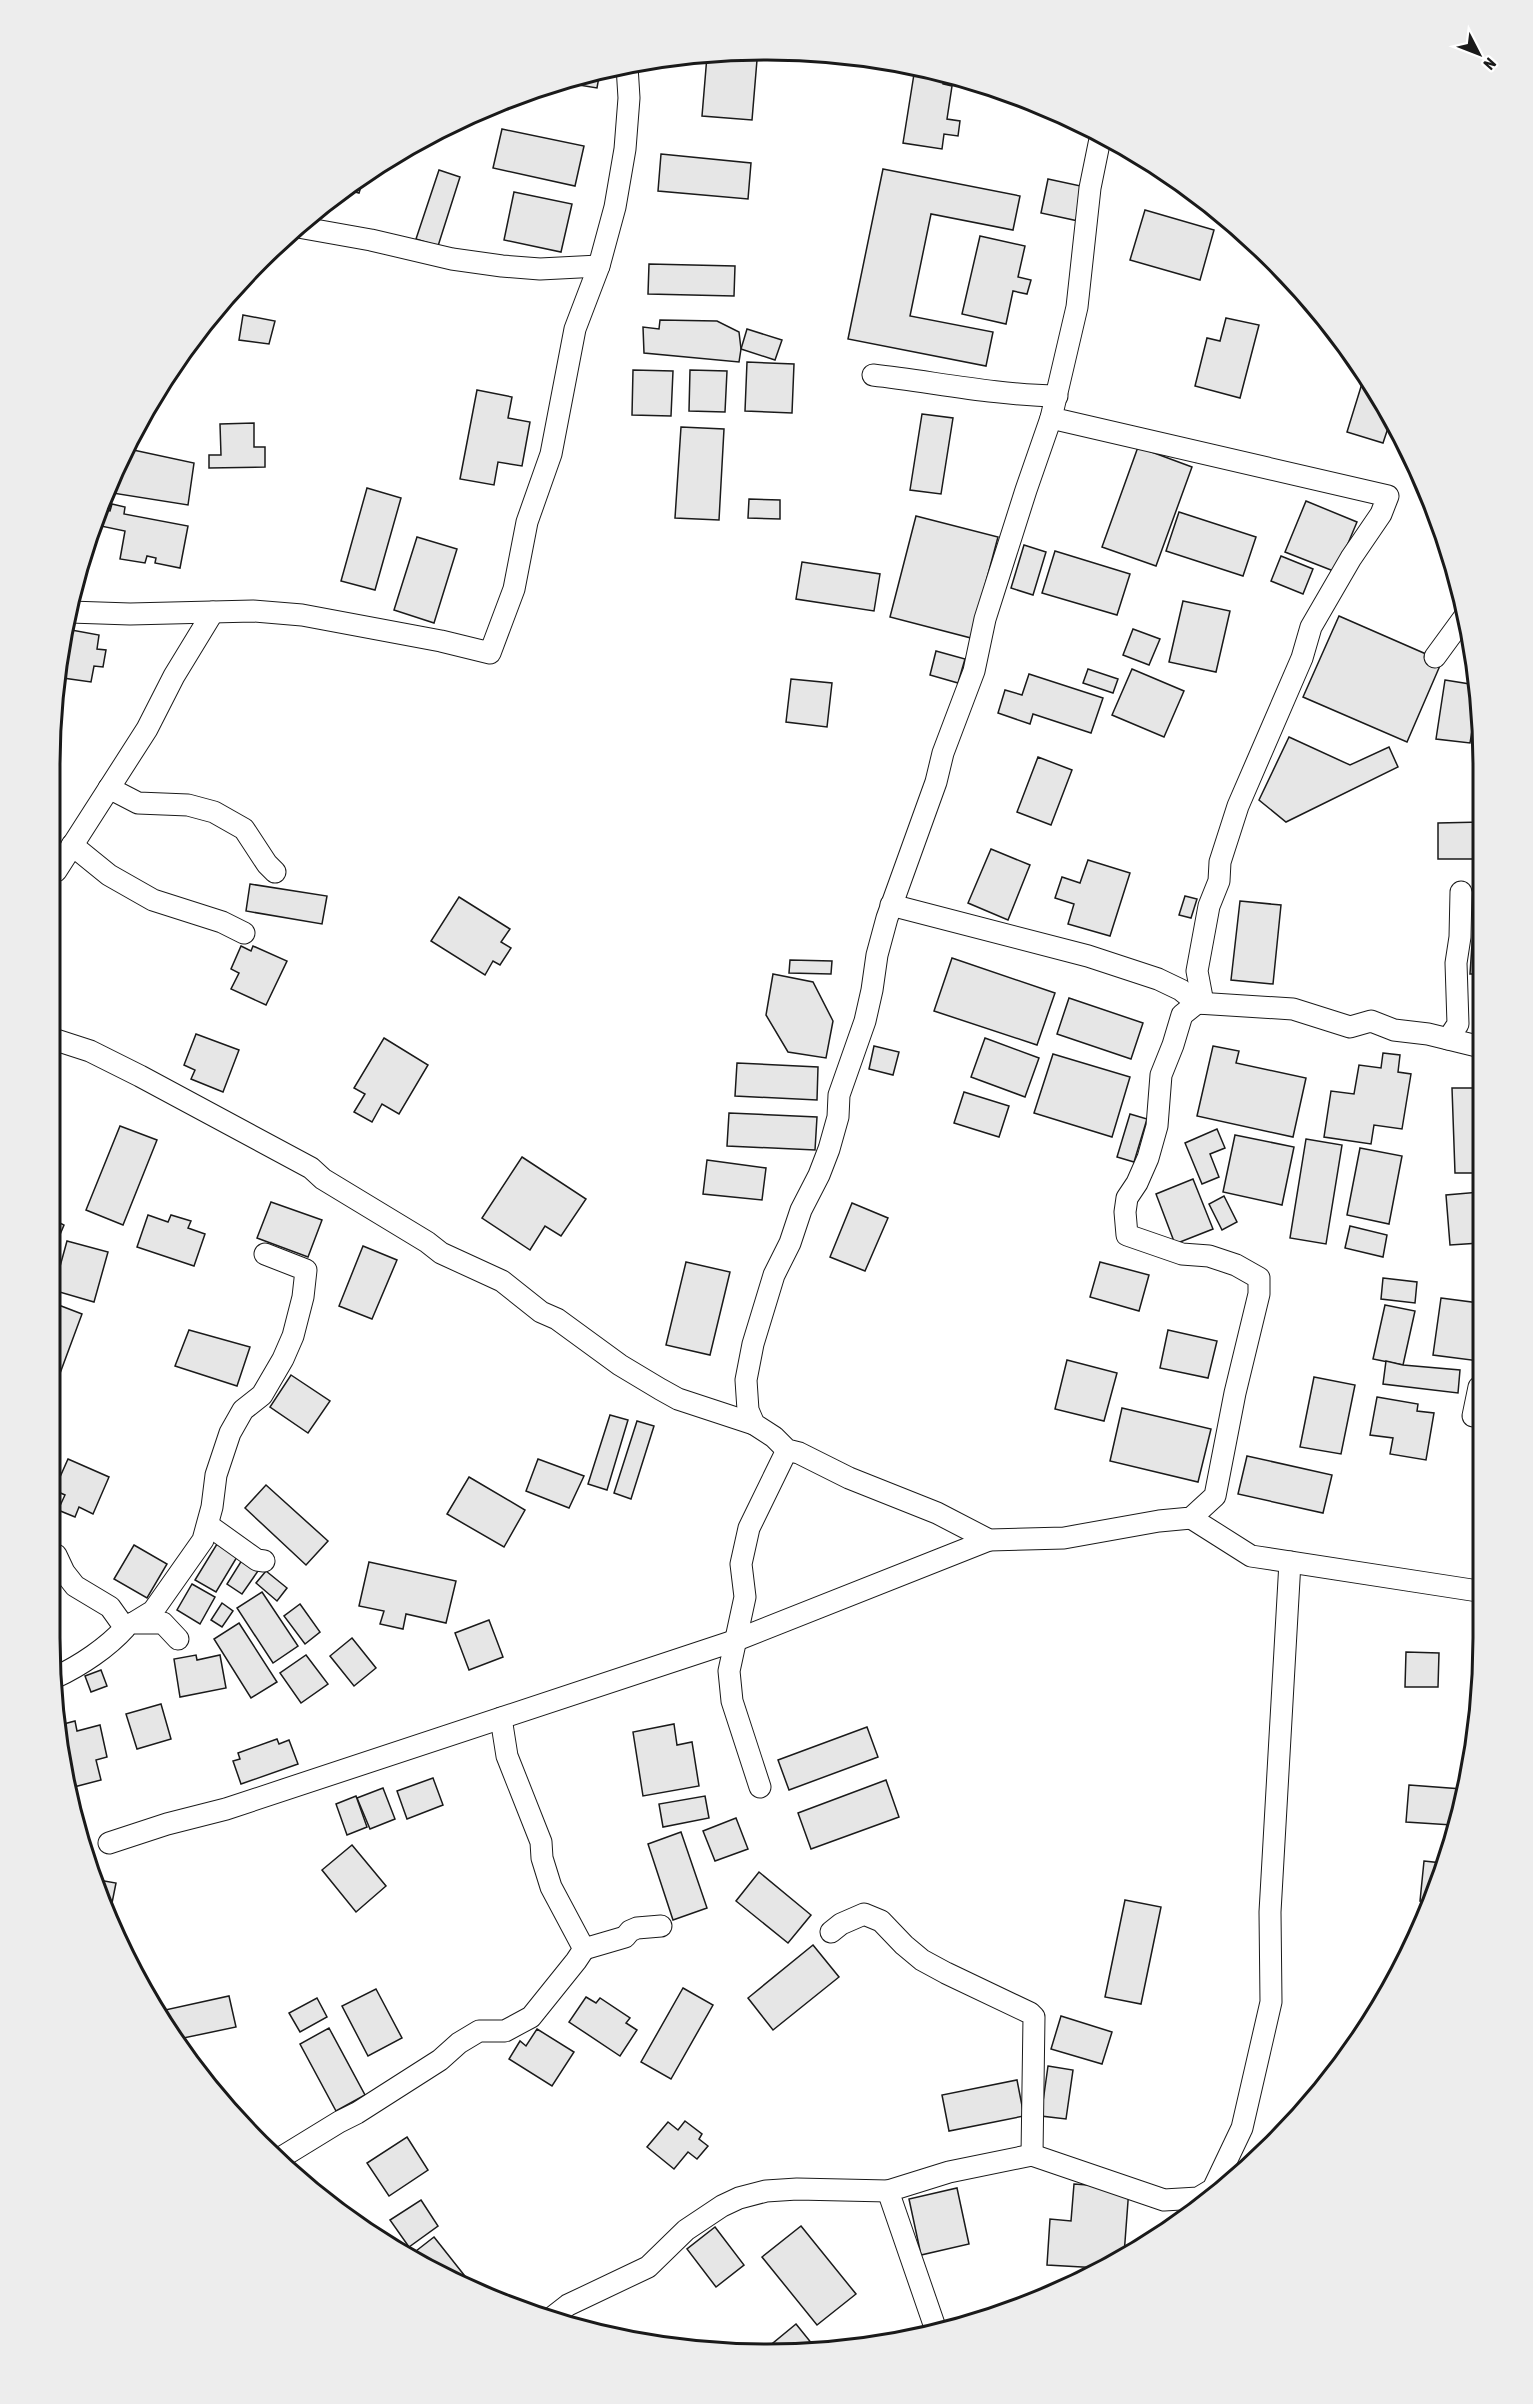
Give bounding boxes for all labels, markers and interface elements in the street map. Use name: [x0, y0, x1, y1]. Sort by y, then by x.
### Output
north arrow: [1449, 24, 1509, 84]
text: N: [1480, 55, 1500, 74]

